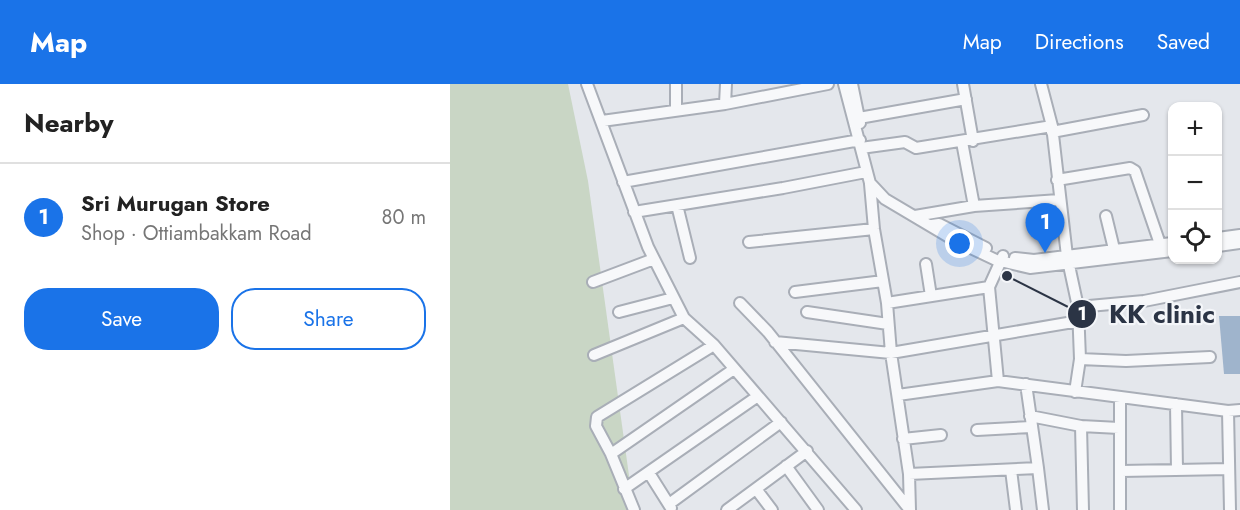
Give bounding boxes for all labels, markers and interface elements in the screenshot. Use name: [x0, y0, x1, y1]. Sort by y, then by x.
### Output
text: Map: [30, 22, 87, 63]
text: Map: [963, 27, 1002, 57]
text: Directions: [1035, 27, 1124, 57]
text: Saved: [1157, 27, 1210, 57]
map controls: [1168, 102, 1222, 264]
button: +: [1168, 102, 1222, 156]
text: Nearby: [24, 104, 113, 142]
button: −: [1168, 156, 1222, 210]
text: Sri Murugan Store: [81, 187, 270, 219]
text: 1: [38, 203, 49, 232]
text: 80 m: [381, 203, 426, 232]
pin: 1: [1026, 204, 1064, 253]
button: locate: [1168, 210, 1222, 264]
text: Shop · Ottiambakkam Road: [81, 219, 312, 248]
your location: [945, 229, 974, 258]
button: Save: [24, 288, 219, 350]
button: Share: [231, 288, 426, 350]
callout: KK clinic: [1067, 292, 1227, 336]
text: KK clinic: [1109, 295, 1215, 333]
text: 1: [1077, 301, 1087, 327]

